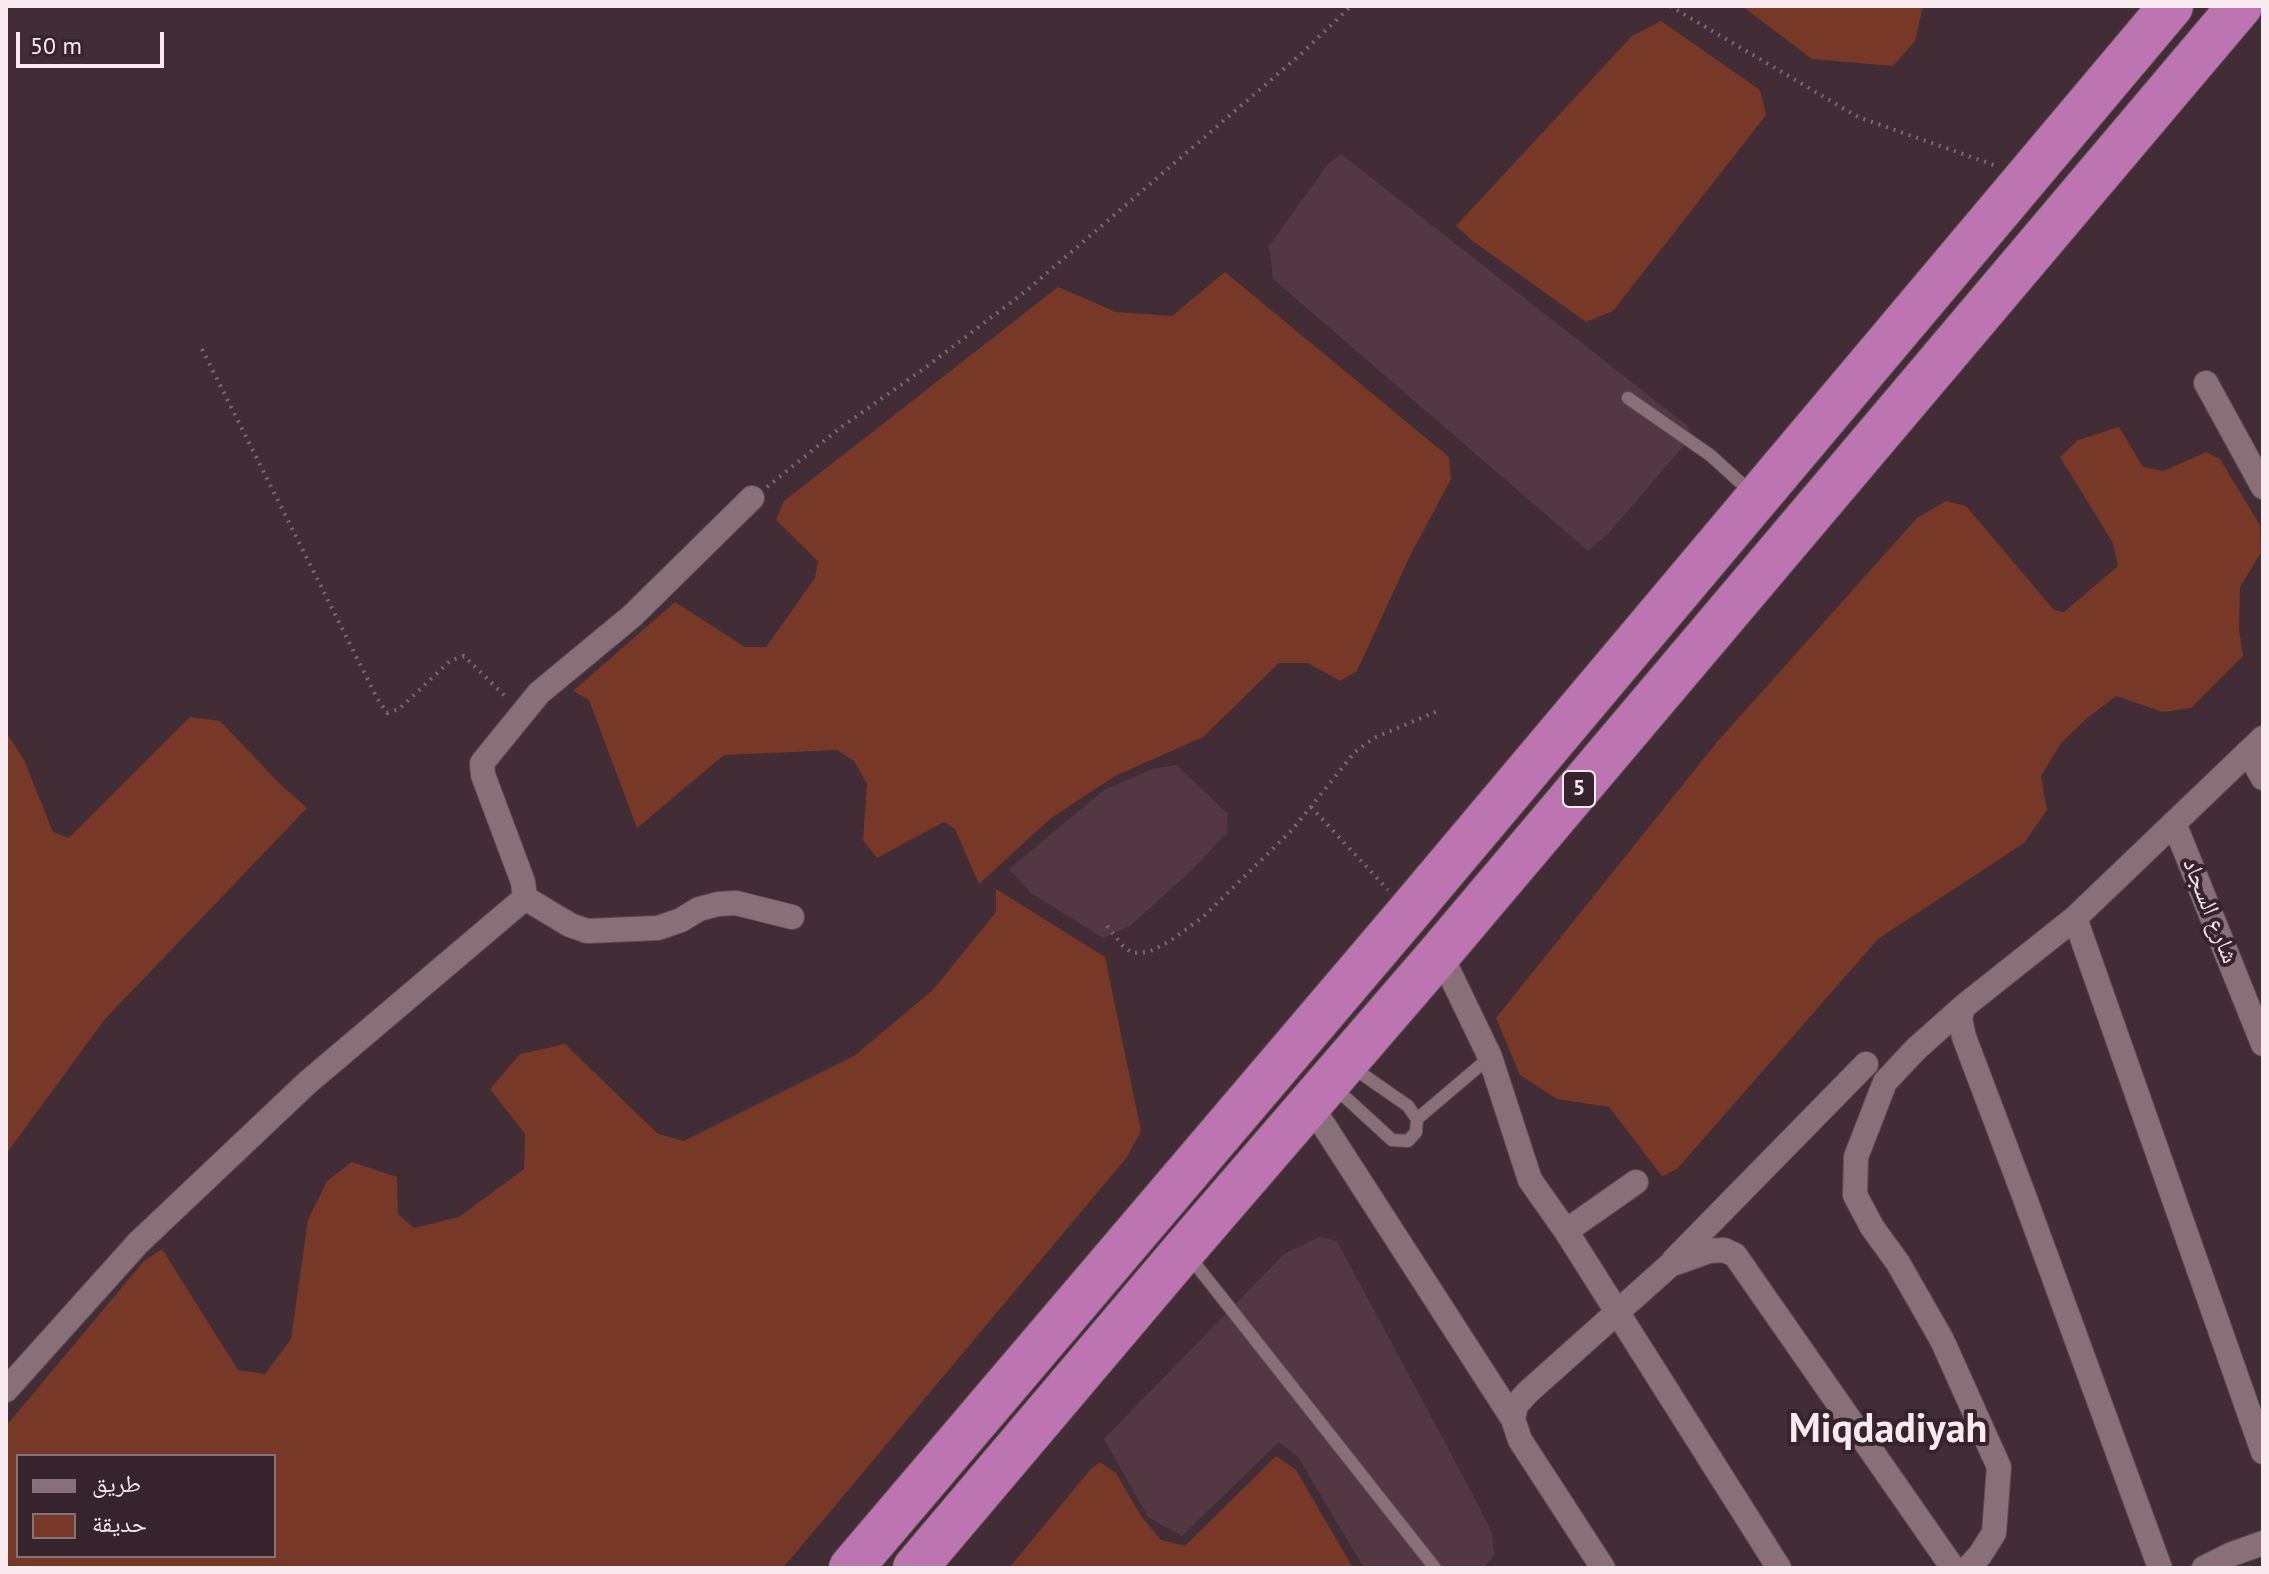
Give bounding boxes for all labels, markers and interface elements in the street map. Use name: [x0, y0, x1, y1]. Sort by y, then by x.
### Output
scale bar: [20, 16, 168, 66]
text: 50 m: [30, 30, 82, 61]
road number: 5: [1563, 771, 1595, 807]
street label: شارع السجاد: [2176, 854, 2244, 968]
district label: Miqdadiyah: [1789, 1407, 1987, 1455]
legend: [16, 1454, 276, 1558]
text: طريق: [92, 1468, 141, 1499]
text: حديقة: [92, 1508, 147, 1539]

